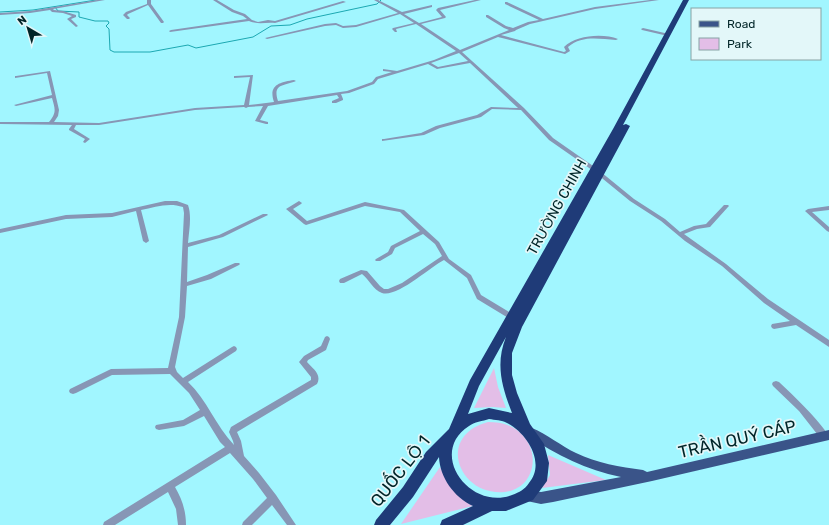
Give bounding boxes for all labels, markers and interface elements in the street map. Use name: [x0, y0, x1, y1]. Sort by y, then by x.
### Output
north arrow: [8, 8, 48, 48]
legend: [691, 8, 821, 60]
text: N: [15, 13, 29, 28]
text: Road: [727, 17, 755, 31]
text: Park: [727, 37, 753, 51]
street label: TRƯỜNG CHINH: [524, 156, 590, 258]
street label: TRẦN QUÝ CÁP: [676, 413, 798, 462]
street label: QUỐC LỘ 1: [364, 430, 434, 511]

